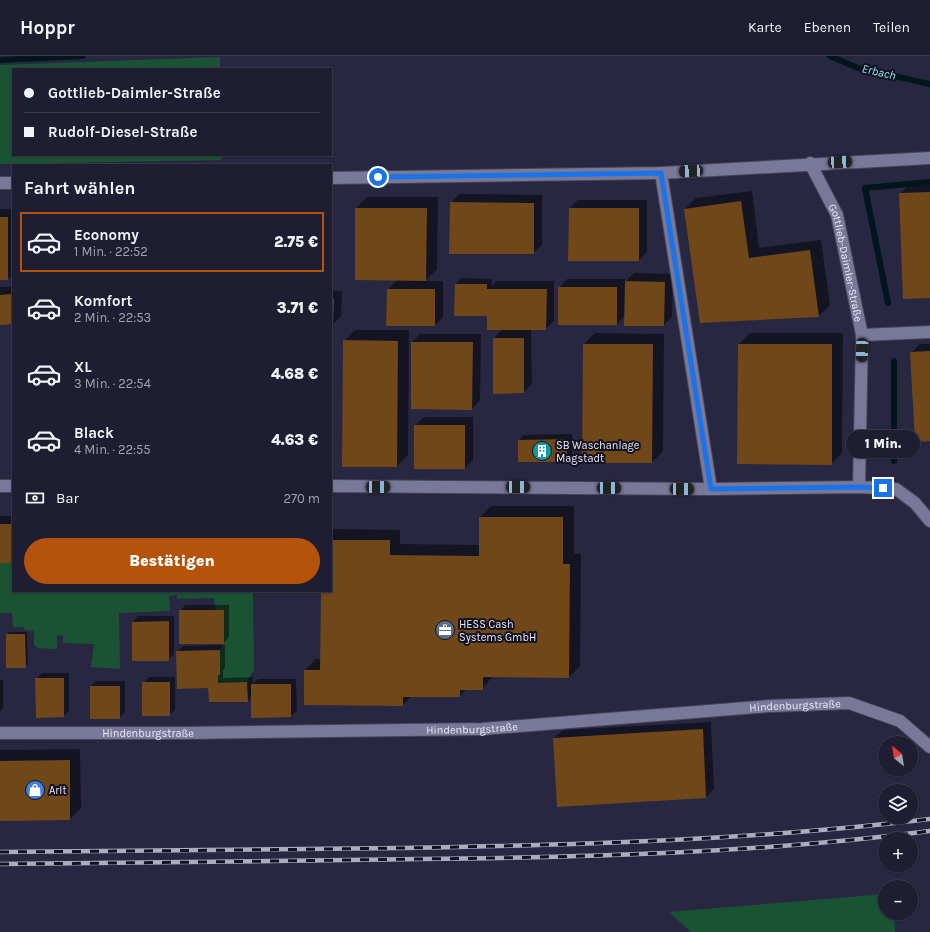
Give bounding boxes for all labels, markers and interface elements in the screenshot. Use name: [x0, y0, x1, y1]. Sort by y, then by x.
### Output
text: Hoppr: [20, 17, 75, 39]
text: Karte: [748, 19, 782, 36]
text: Ebenen: [804, 19, 851, 36]
text: Teilen: [873, 19, 910, 36]
water label: Erbach: [861, 61, 897, 83]
text: Gottlieb-Daimler-Straße: [48, 84, 221, 102]
text: Rudolf-Diesel-Straße: [48, 123, 197, 141]
car: [828, 155, 852, 169]
car: [679, 164, 703, 178]
route start: [369, 168, 387, 186]
text: Fahrt wählen: [24, 177, 136, 199]
street label: Gottlieb-Daimler-Straße: [826, 201, 866, 323]
icon: car: [26, 224, 62, 260]
text: Economy: [74, 226, 139, 244]
text: 2.75 €: [274, 233, 318, 251]
text: 1 Min. · 22:52: [74, 244, 148, 259]
icon: car: [26, 290, 62, 326]
text: Komfort: [74, 292, 132, 310]
text: 3.71 €: [277, 299, 318, 317]
text: 2 Min. · 22:53: [74, 310, 151, 325]
car: [856, 338, 868, 362]
icon: car: [26, 356, 62, 392]
text: XL: [74, 358, 92, 376]
text: 4.68 €: [271, 365, 318, 383]
text: 3 Min. · 22:54: [74, 376, 151, 391]
icon: car: [26, 422, 62, 458]
text: Black: [74, 424, 114, 442]
callout: 1 Min.: [846, 430, 920, 458]
text: 4.63 €: [271, 431, 318, 449]
text: 1 Min.: [865, 436, 901, 451]
place label: SB Waschanlage Magstadt: [556, 439, 640, 465]
building icon: SB Waschanlage Magstadt: [531, 440, 553, 462]
text: 4 Min. · 22:55: [74, 442, 151, 457]
route end: [874, 479, 892, 497]
car: [366, 481, 390, 493]
car: [506, 481, 530, 493]
car: [597, 482, 621, 494]
car: [670, 483, 694, 495]
icon: cash: [24, 487, 46, 509]
text: Bar: [56, 489, 79, 507]
text: 270 m: [283, 491, 320, 506]
button: Bestätigen: [24, 538, 320, 584]
place label: HESS Cash Systems GmbH: [459, 618, 536, 644]
office icon: HESS Cash Systems GmbH: [434, 619, 456, 641]
street label: Hindenburgstraße: [749, 697, 841, 714]
street label: Hindenburgstraße: [426, 720, 519, 736]
street label: Hindenburgstraße: [102, 726, 194, 740]
north arrow: [878, 736, 918, 776]
map controls: [878, 736, 918, 920]
shop icon: Arlt: [24, 779, 46, 801]
place label: Arlt: [49, 784, 67, 797]
button: layers: [878, 784, 918, 824]
button: +: [878, 832, 918, 872]
button: −: [878, 880, 918, 920]

